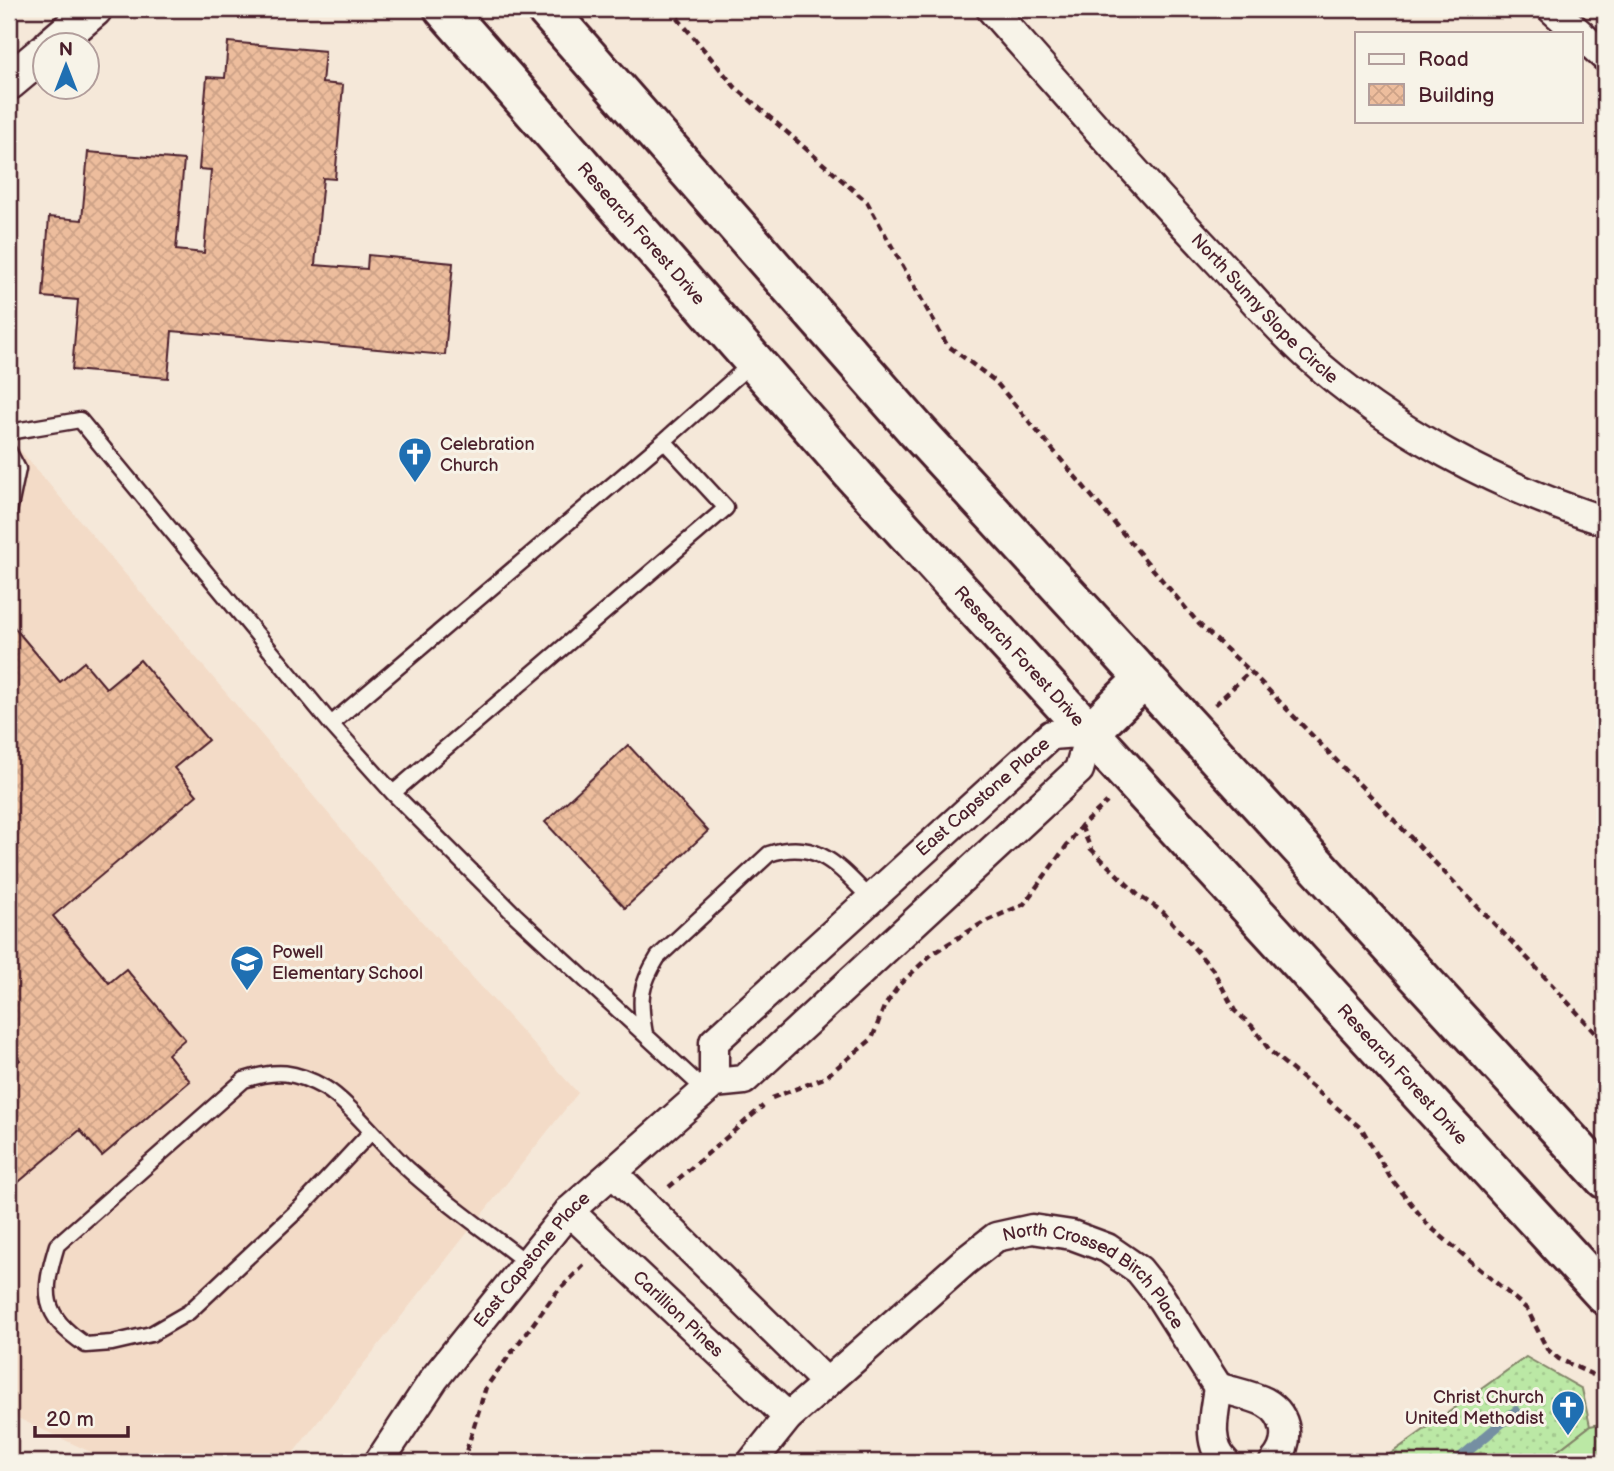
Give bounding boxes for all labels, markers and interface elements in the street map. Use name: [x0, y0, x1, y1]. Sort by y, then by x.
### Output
north arrow: [32, 32, 102, 102]
legend: [1355, 32, 1582, 122]
text: N: [59, 39, 73, 62]
text: Road: [1418, 47, 1469, 72]
text: Building: [1418, 83, 1494, 108]
street label: Research Forest Drive: [573, 158, 710, 309]
street label: North Sunny Slope Circle: [1187, 229, 1343, 388]
place label: Celebration Church: [440, 434, 535, 476]
church icon: Celebration Church: [396, 435, 434, 484]
street label: Research Forest Drive: [950, 582, 1089, 731]
street label: East Capstone Place: [912, 733, 1054, 861]
place label: Powell Elementary School: [272, 942, 423, 984]
school or university icon: Powell Elementary School: [228, 943, 266, 992]
street label: Research Forest Drive: [1333, 1000, 1472, 1149]
street label: East Capstone Place: [469, 1187, 594, 1332]
street label: North Crossed Birch Place: [1001, 1219, 1189, 1333]
street label: Carillion Pines: [629, 1266, 728, 1361]
place label: Christ Church United Methodist: [1405, 1387, 1544, 1429]
church icon: Christ Church United Methodist: [1549, 1388, 1587, 1437]
scale bar: [35, 1394, 128, 1438]
text: 20 m: [46, 1407, 94, 1432]

